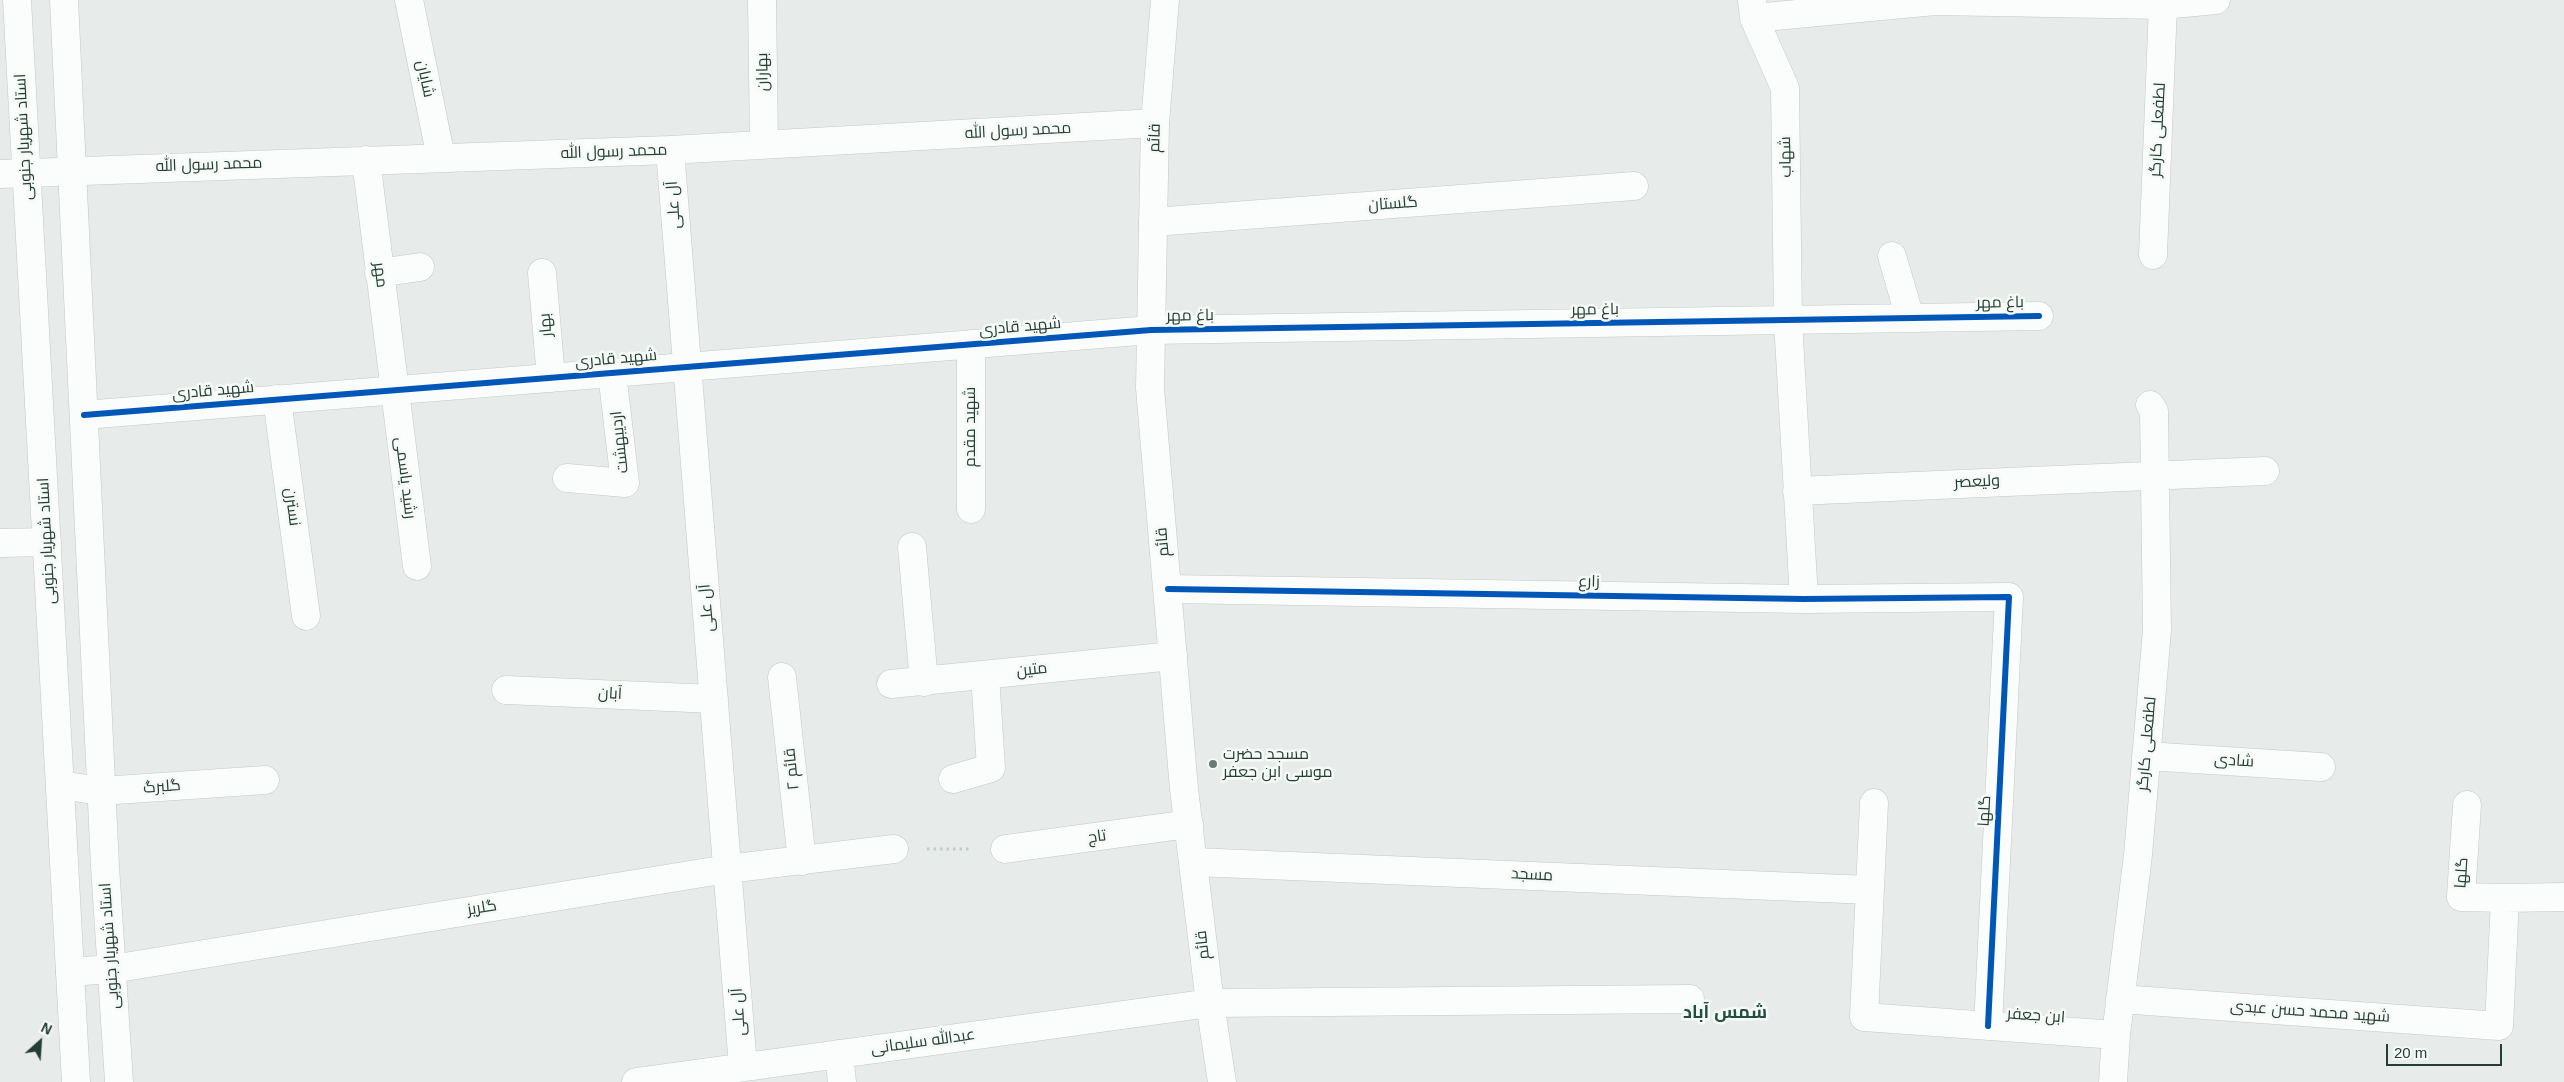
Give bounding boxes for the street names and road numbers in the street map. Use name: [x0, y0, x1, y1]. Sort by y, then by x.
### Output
street label: بهاران: [753, 52, 773, 92]
street label: شایان: [412, 59, 438, 99]
street label: استاد شهریار جنوبی: [11, 73, 37, 201]
street label: لطفعلی کارگر: [2146, 82, 2170, 178]
street label: محمد رسول الله: [964, 119, 1072, 143]
street label: قائم: [1145, 123, 1165, 153]
street label: شهاب: [1776, 136, 1796, 178]
street label: محمد رسول الله: [560, 141, 668, 163]
street label: محمد رسول الله: [155, 154, 263, 176]
street label: آل علی: [663, 180, 685, 230]
street label: گلستان: [1368, 193, 1418, 215]
street label: مهر: [369, 261, 391, 289]
street label: باغ مهر: [1976, 293, 2024, 313]
street label: باغ مهر: [1571, 300, 1619, 320]
street label: باغ مهر: [1166, 306, 1214, 326]
street label: بهار: [535, 312, 557, 338]
street label: شهید قادری: [978, 314, 1062, 340]
street label: شهید قادری: [574, 346, 658, 372]
street label: شهید قادری: [171, 378, 255, 404]
street label: شهید مقدم: [961, 387, 981, 467]
street label: اردیبهشت: [607, 410, 633, 474]
street label: رشید یاسمی: [390, 436, 420, 520]
street label: ولیعصر: [1954, 471, 2000, 493]
street label: استاد شهریار جنوبی: [34, 477, 60, 605]
street label: نسترن: [280, 487, 304, 527]
street label: قائم: [1152, 527, 1174, 557]
street label: زارع: [1578, 572, 1600, 592]
street label: آل علی: [695, 583, 719, 633]
street label: متین: [1016, 659, 1048, 681]
street label: آبان: [598, 684, 622, 704]
street label: لطفعلی کارگر: [2133, 696, 2161, 792]
street label: قائم ۲: [780, 747, 804, 791]
street label: شادی: [2213, 750, 2255, 772]
street label: گلبرگ: [142, 776, 182, 798]
street label: گلها: [1975, 795, 1995, 827]
street label: تاج: [1087, 826, 1107, 848]
street label: گلها: [2451, 857, 2473, 889]
street label: مسجد: [1510, 864, 1554, 886]
street label: استاد شهریار جنوبی: [96, 882, 124, 1010]
street label: گلریز: [466, 896, 498, 920]
street label: قائم: [1192, 929, 1214, 961]
street label: آل علی: [728, 987, 750, 1037]
street label: شهید محمد حسن عبدی: [2229, 997, 2391, 1027]
street label: ابن جعفر: [2006, 1004, 2066, 1028]
street label: عبدالله سلیمانی: [870, 1025, 976, 1059]

